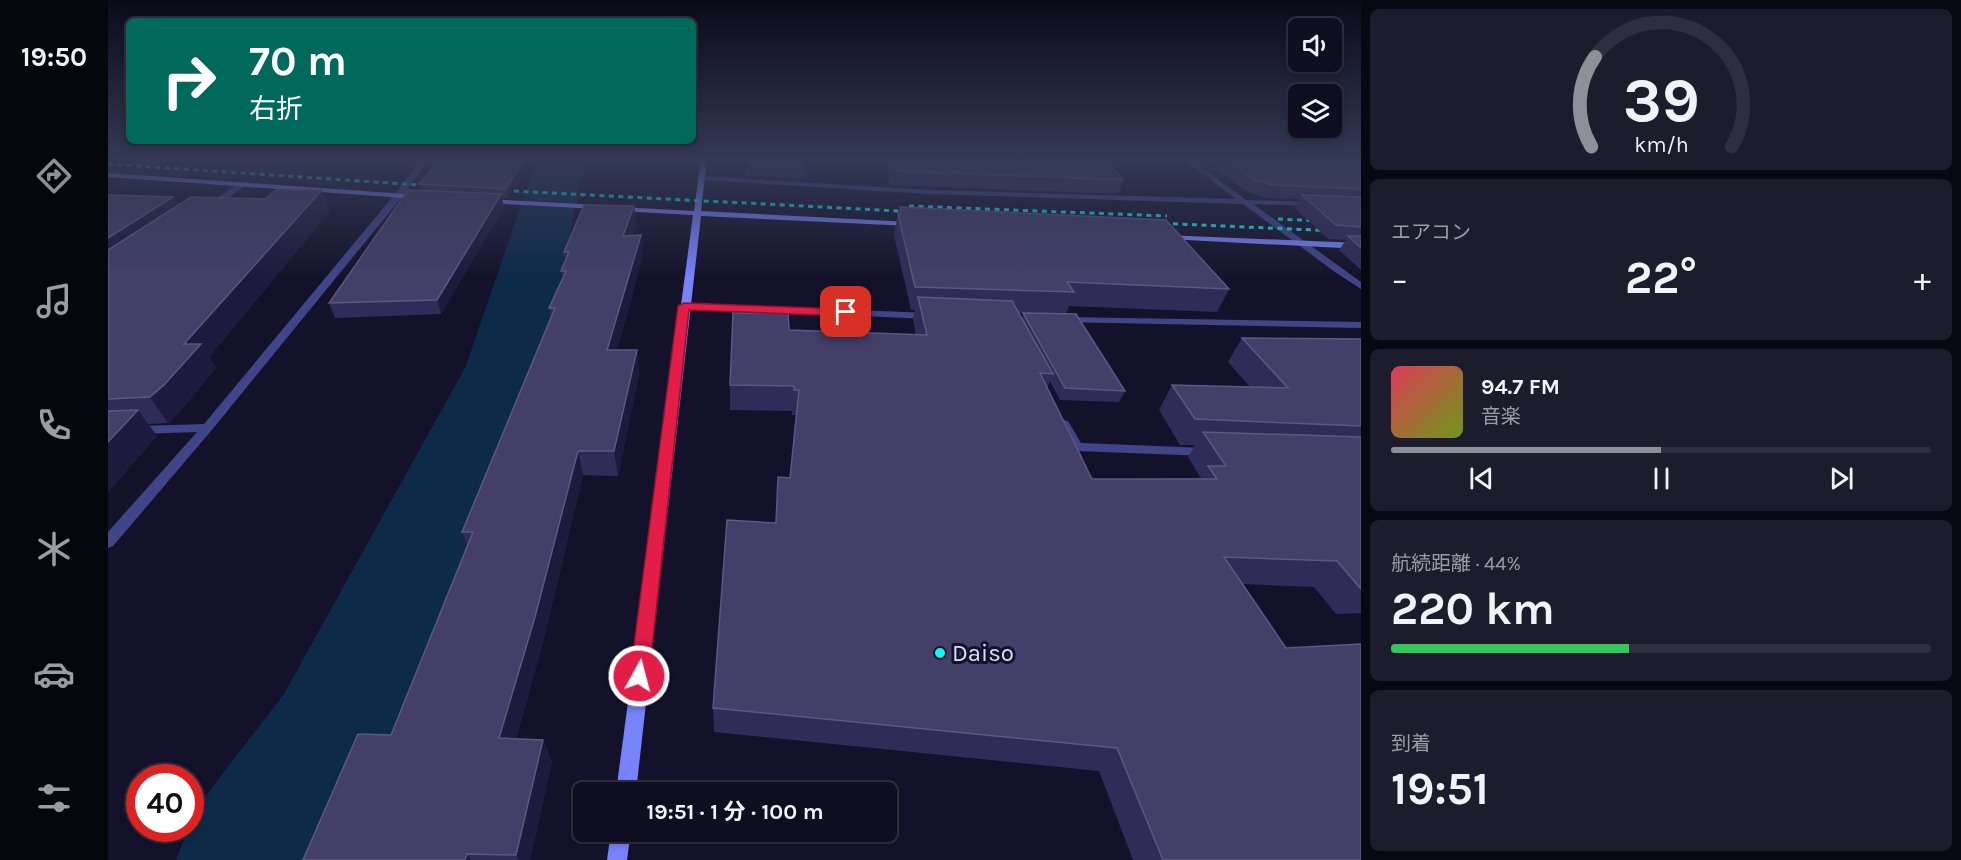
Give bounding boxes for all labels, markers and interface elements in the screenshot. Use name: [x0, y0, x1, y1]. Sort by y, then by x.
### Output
map controls: [1288, 18, 1342, 138]
button: sound: [1288, 18, 1342, 72]
text: 70 m: [249, 36, 347, 86]
text: 19:50: [21, 41, 87, 73]
icon: right: [150, 42, 228, 120]
text: 39: [1623, 64, 1699, 137]
button: layers: [1288, 84, 1342, 138]
text: 右折: [249, 93, 303, 125]
text: km/h: [1634, 132, 1688, 157]
icon: directions: [33, 155, 75, 197]
text: エアコン: [1391, 221, 1471, 244]
text: 22°: [1625, 252, 1697, 304]
text: −: [1391, 260, 1408, 298]
text: +: [1914, 260, 1931, 298]
icon: music: [33, 280, 75, 322]
pin: [820, 286, 871, 337]
icon: arrive: [829, 295, 862, 328]
text: 94.7 FM: [1481, 374, 1560, 400]
icon: phone: [33, 404, 75, 446]
text: 音楽: [1481, 405, 1521, 428]
icon: previous: [1465, 462, 1498, 495]
icon: pause: [1645, 462, 1678, 495]
icon: next: [1825, 462, 1858, 495]
icon: climate: [33, 528, 75, 570]
text: 航続距離 · 44%: [1391, 552, 1521, 575]
text: 220 km: [1391, 583, 1555, 635]
place label: Daiso: [952, 639, 1014, 667]
position arrow: [607, 644, 671, 708]
marker: Daiso: [933, 646, 947, 660]
icon: car: [33, 653, 75, 695]
text: 到着: [1391, 732, 1431, 755]
text: 19:51: [1391, 763, 1489, 815]
speed limit sign: 40: [126, 764, 204, 842]
icon: filters: [33, 777, 75, 819]
text: 19:51 · 1 分 · 100 m: [646, 799, 824, 825]

